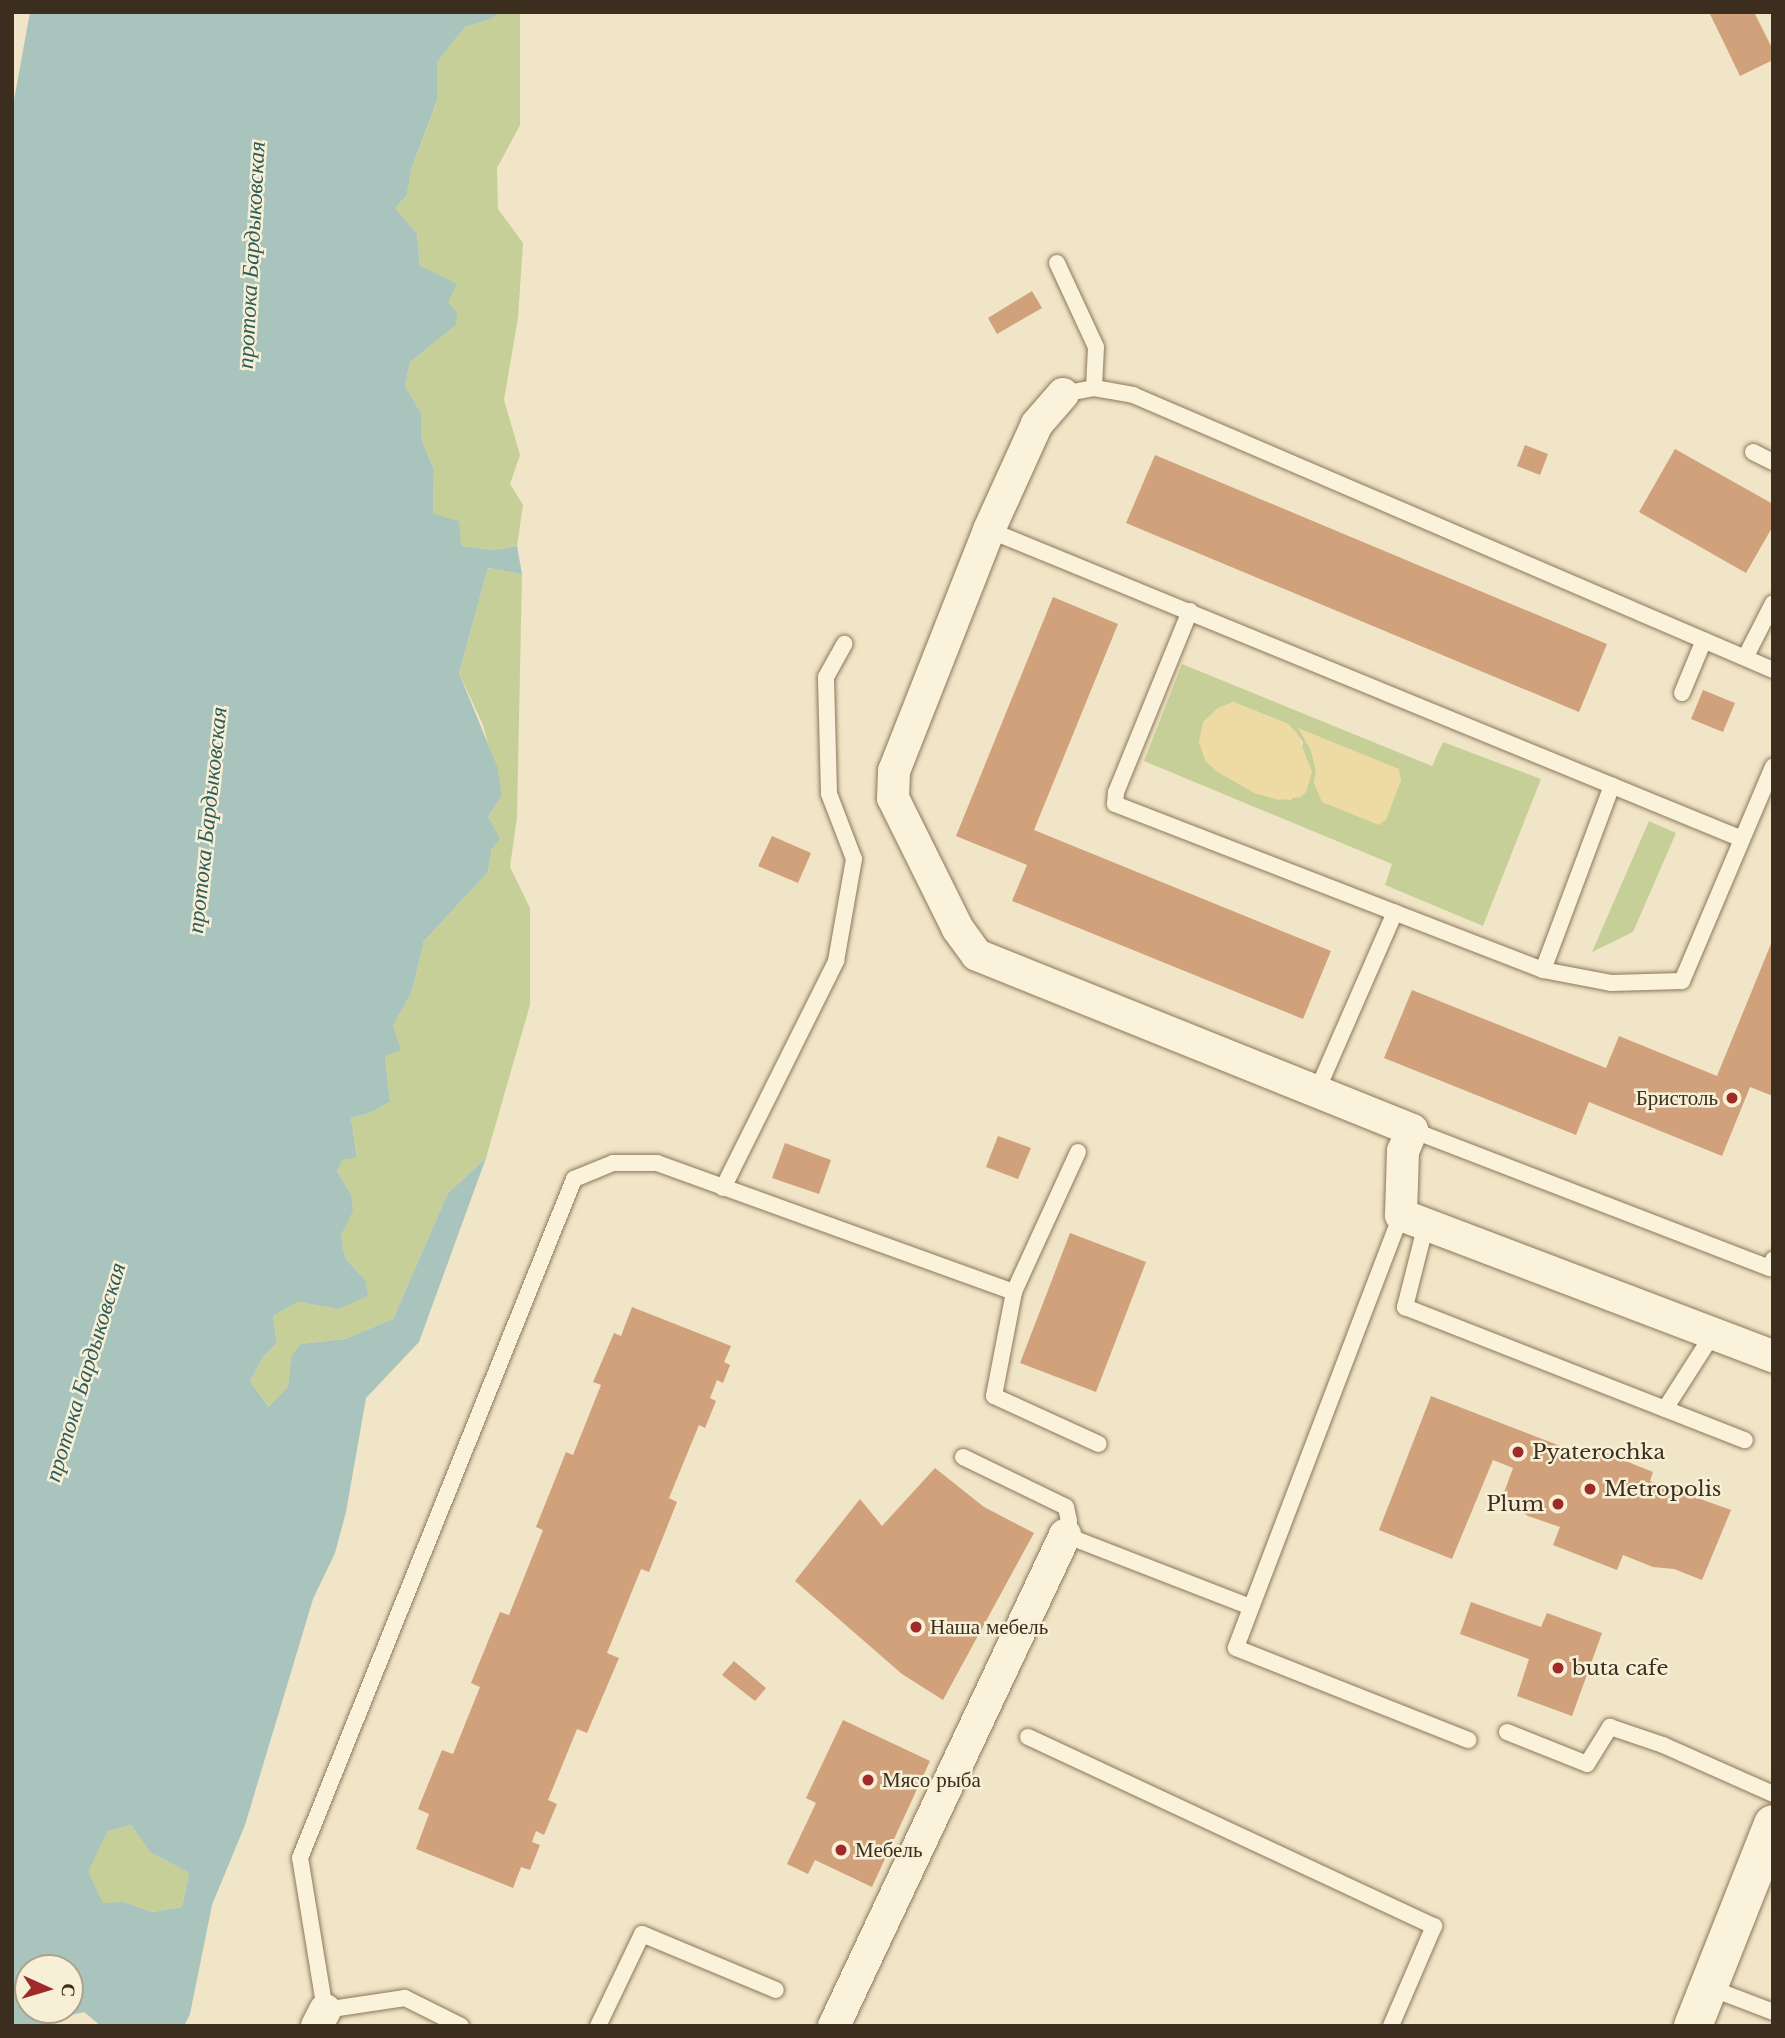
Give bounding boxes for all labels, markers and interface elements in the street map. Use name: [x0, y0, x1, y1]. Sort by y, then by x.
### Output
water label: протока Бардыковская: [231, 141, 271, 369]
water label: протока Бардыковская: [181, 705, 233, 935]
place label: Бристоль: [1636, 1085, 1718, 1111]
marker: Бристоль: [1724, 1090, 1740, 1106]
water label: протока Бардыковская: [39, 1259, 131, 1485]
place label: Pyaterochka: [1532, 1439, 1665, 1465]
marker: Pyaterochka: [1510, 1444, 1526, 1460]
place label: Metropolis: [1604, 1476, 1721, 1502]
marker: Metropolis: [1582, 1481, 1598, 1497]
place label: Plum: [1486, 1491, 1544, 1517]
marker: Plum: [1550, 1496, 1566, 1512]
place label: Наша мебель: [930, 1614, 1048, 1640]
marker: Наша мебель: [908, 1619, 924, 1635]
place label: buta cafe: [1572, 1655, 1669, 1681]
marker: buta cafe: [1550, 1660, 1566, 1676]
place label: Мясо рыба: [882, 1767, 981, 1793]
marker: Мясо рыба: [860, 1772, 876, 1788]
place label: Мебель: [855, 1837, 923, 1863]
marker: Мебель: [833, 1842, 849, 1858]
north arrow: [14, 1954, 84, 2024]
text: С: [57, 1983, 80, 1998]

